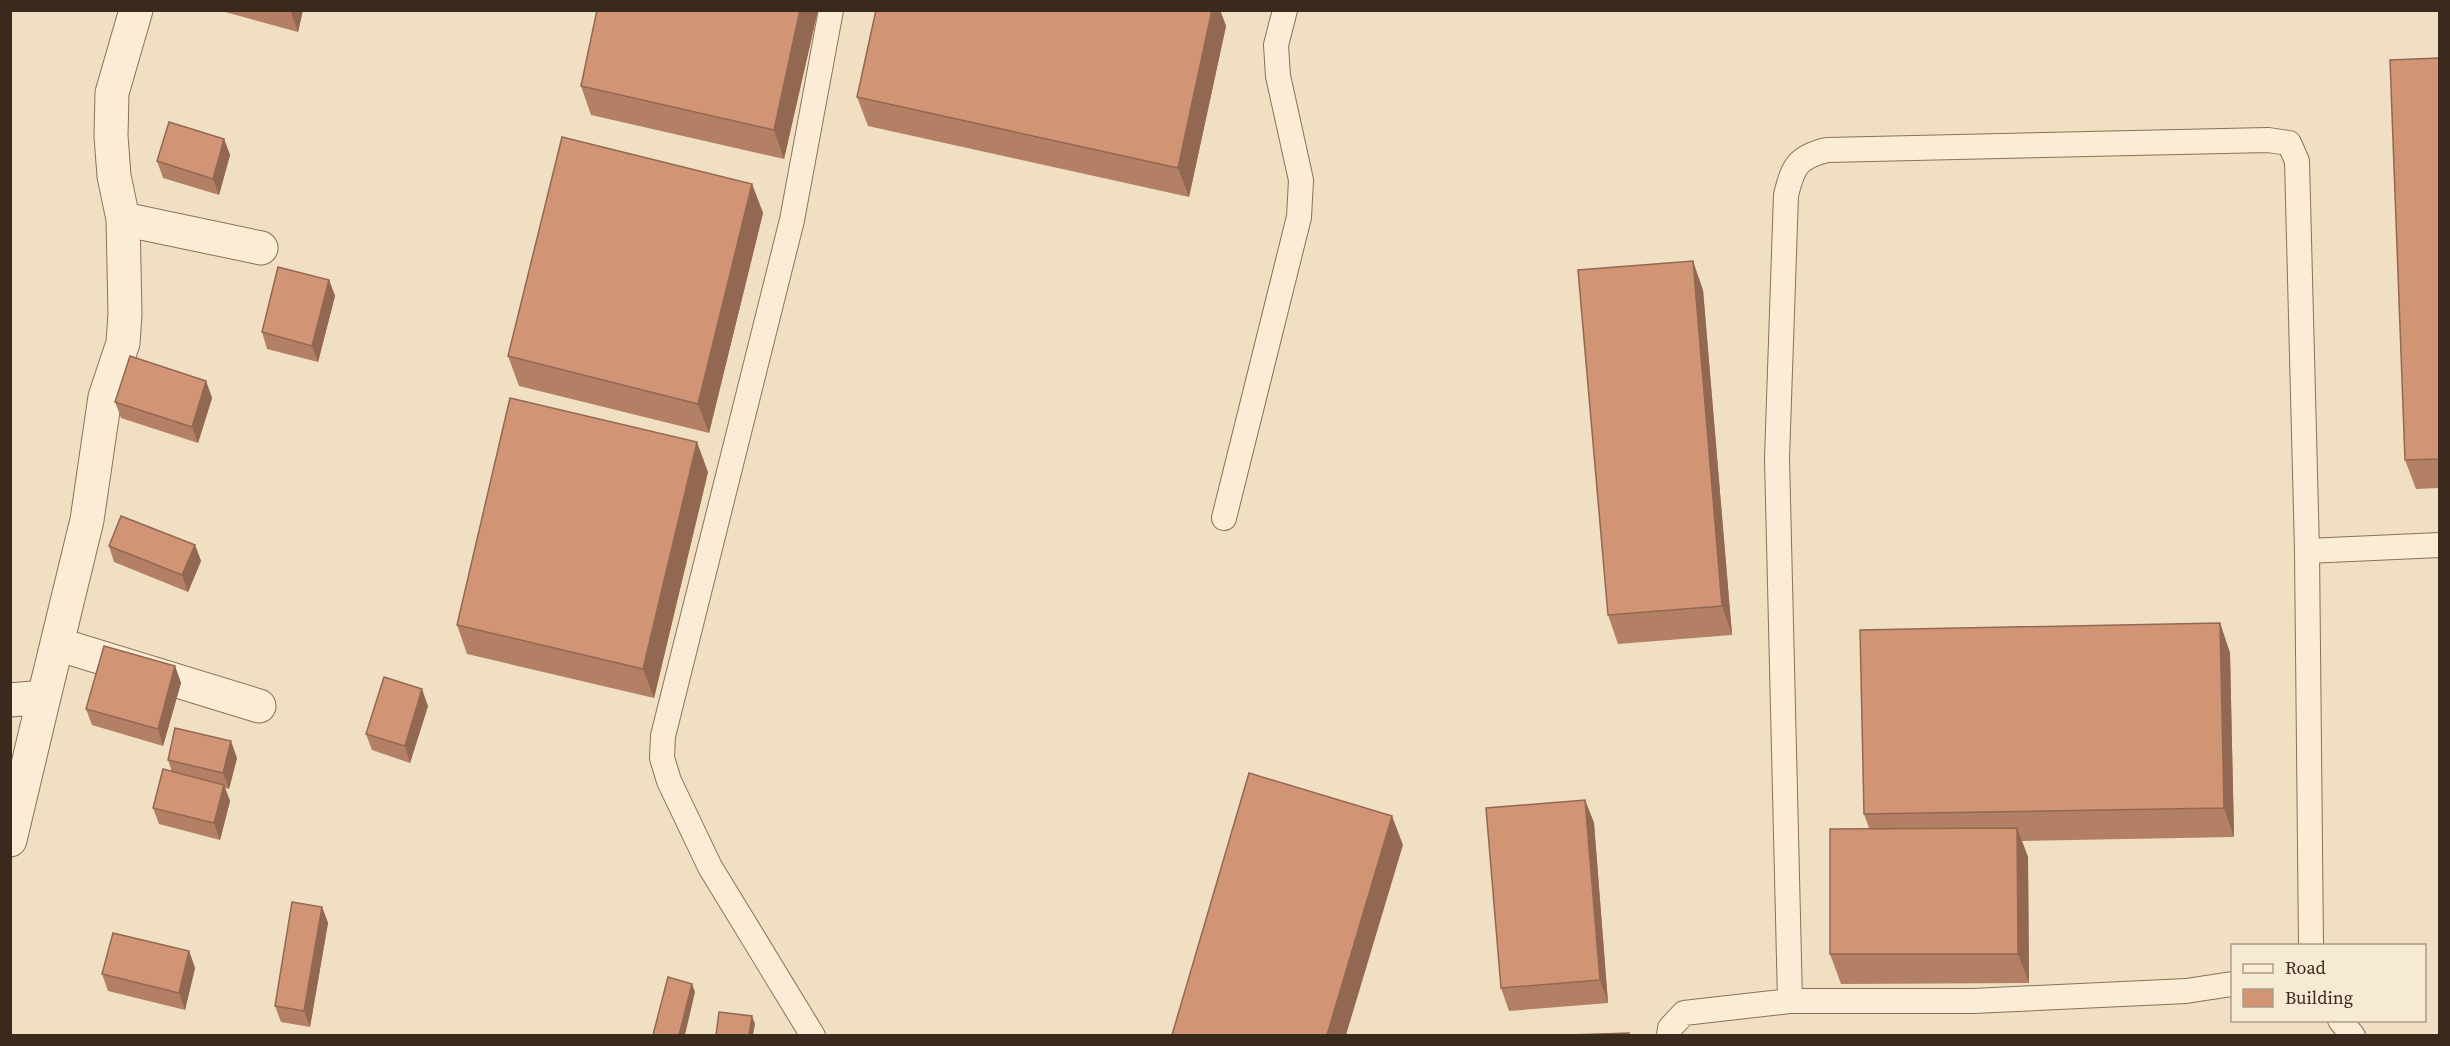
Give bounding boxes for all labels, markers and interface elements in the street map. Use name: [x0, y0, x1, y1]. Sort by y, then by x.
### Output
legend: [2231, 944, 2426, 1022]
text: Road: [2285, 955, 2326, 980]
text: Building: [2285, 985, 2353, 1010]

